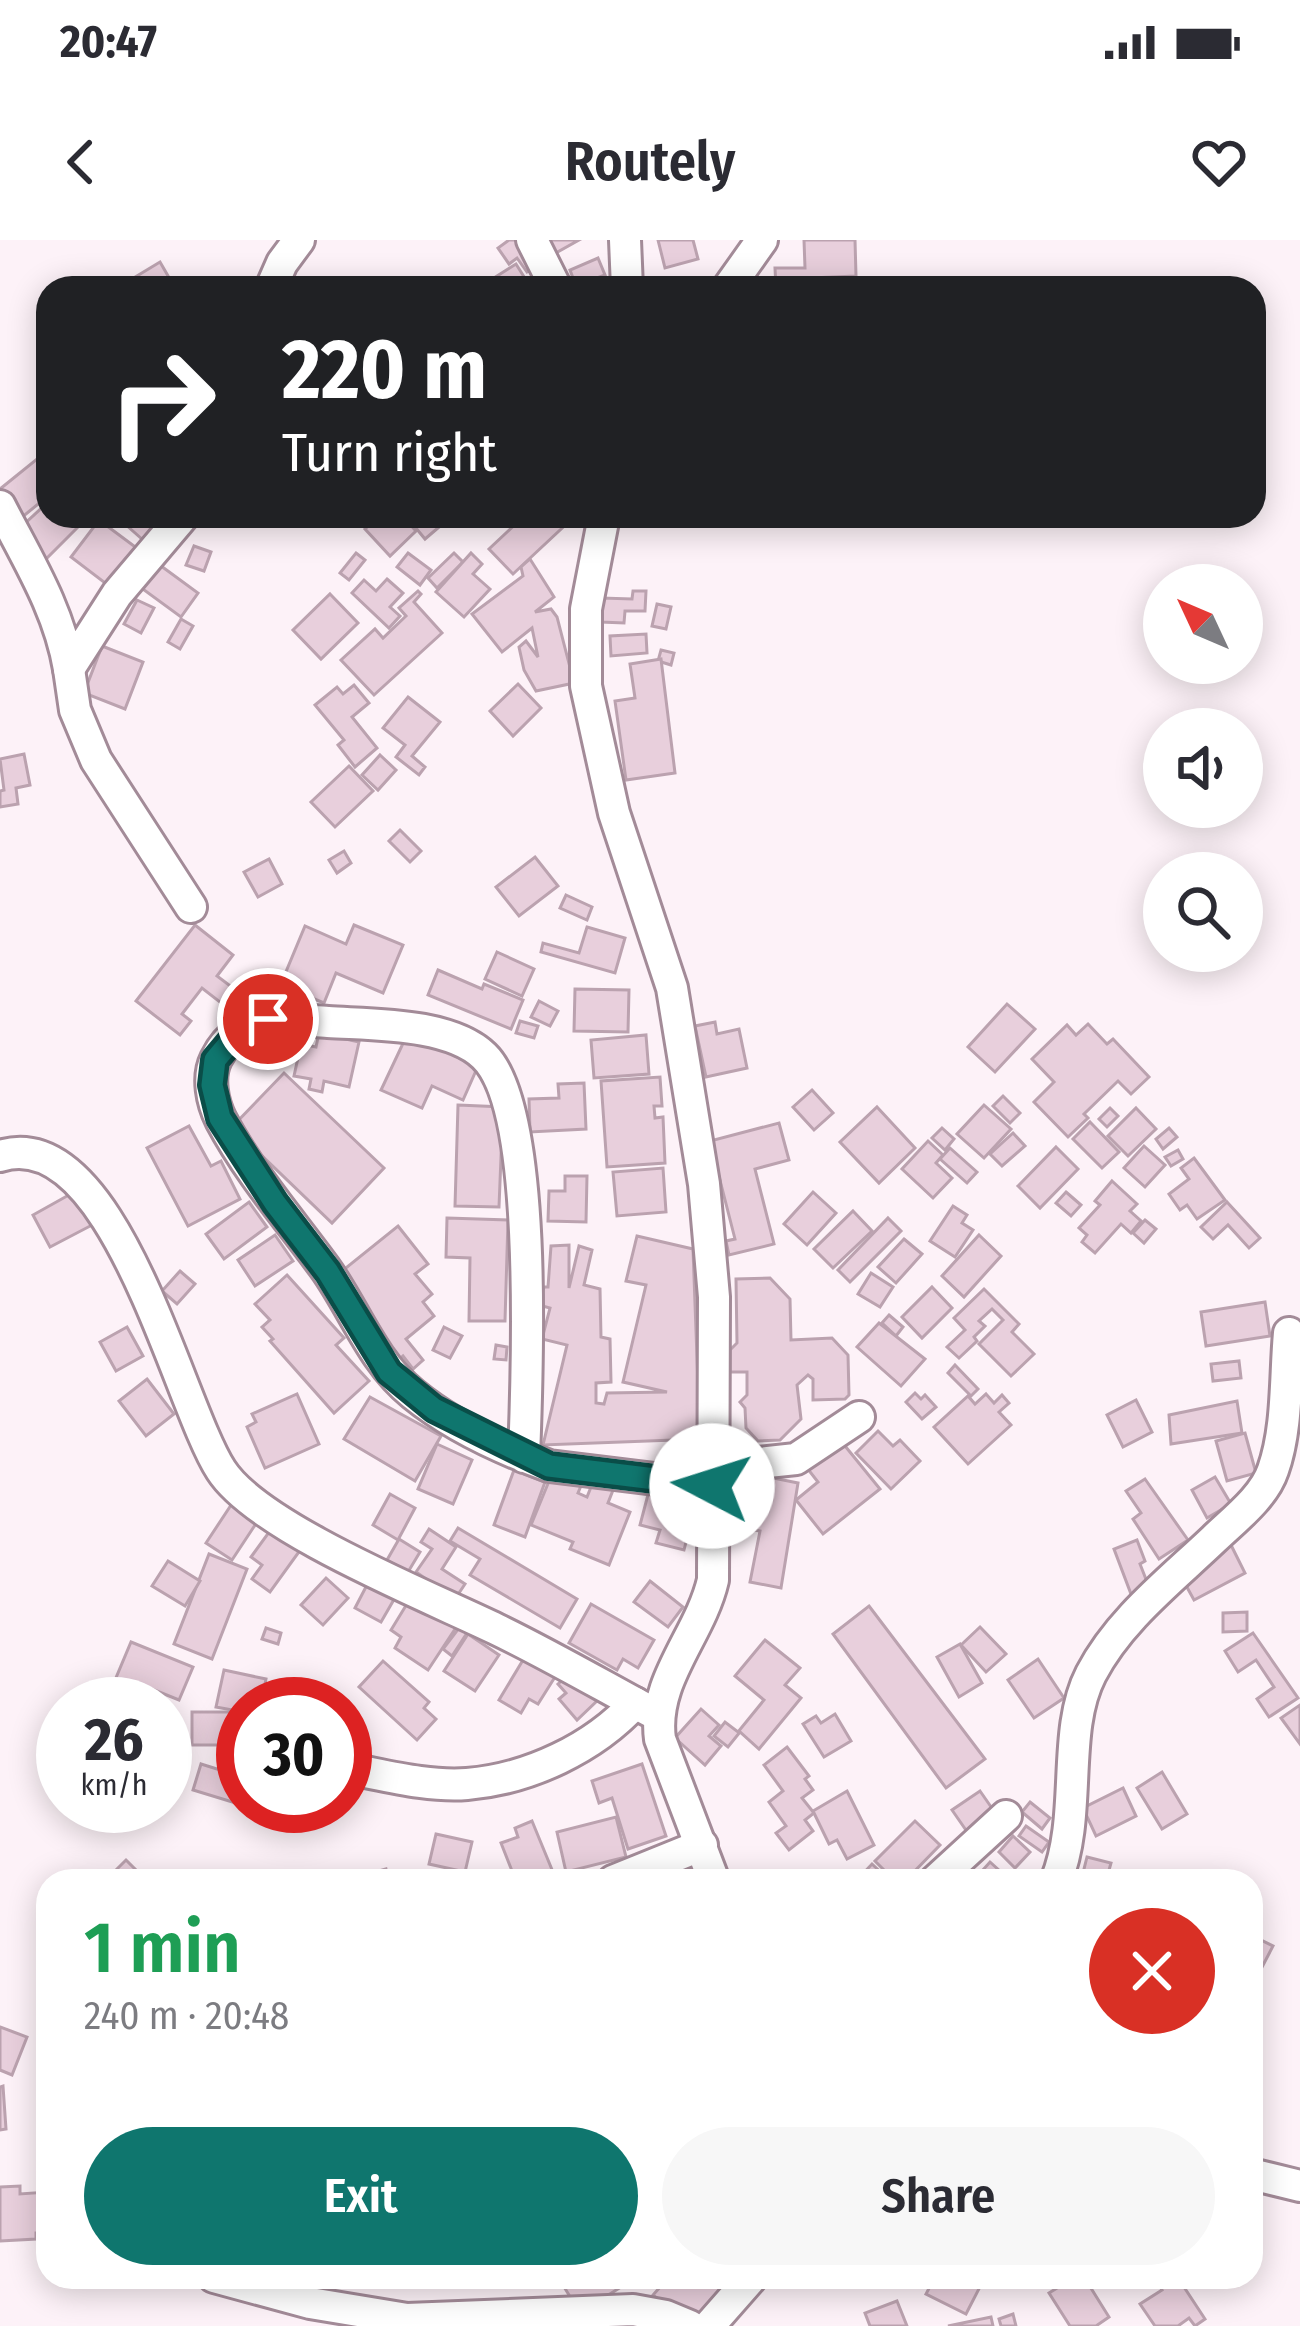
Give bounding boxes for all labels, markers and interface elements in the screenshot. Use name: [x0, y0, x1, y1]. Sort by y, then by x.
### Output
text: 20:47: [60, 15, 157, 69]
icon: back: [48, 129, 114, 195]
icon: heart: [1186, 129, 1252, 195]
text: Routely: [565, 130, 735, 194]
text: 220 m: [282, 319, 487, 420]
icon: right: [84, 324, 240, 480]
text: Turn right: [282, 421, 497, 485]
north arrow: [1143, 564, 1263, 684]
map controls: [1143, 564, 1263, 972]
button: sound: [1143, 708, 1263, 828]
button: search: [1143, 852, 1263, 972]
pin: [217, 968, 319, 1070]
icon: arrive: [235, 986, 301, 1052]
position arrow: [649, 1423, 775, 1549]
speed limit sign: 30: [216, 1677, 372, 1833]
text: 26: [84, 1704, 144, 1776]
text: km/h: [81, 1767, 147, 1803]
text: 1 min: [84, 1905, 241, 1991]
button: close: [1089, 1908, 1215, 2034]
text: 240 m · 20:48: [84, 1993, 289, 2039]
button: Exit: [84, 2127, 638, 2265]
button: Share: [662, 2127, 1215, 2265]

